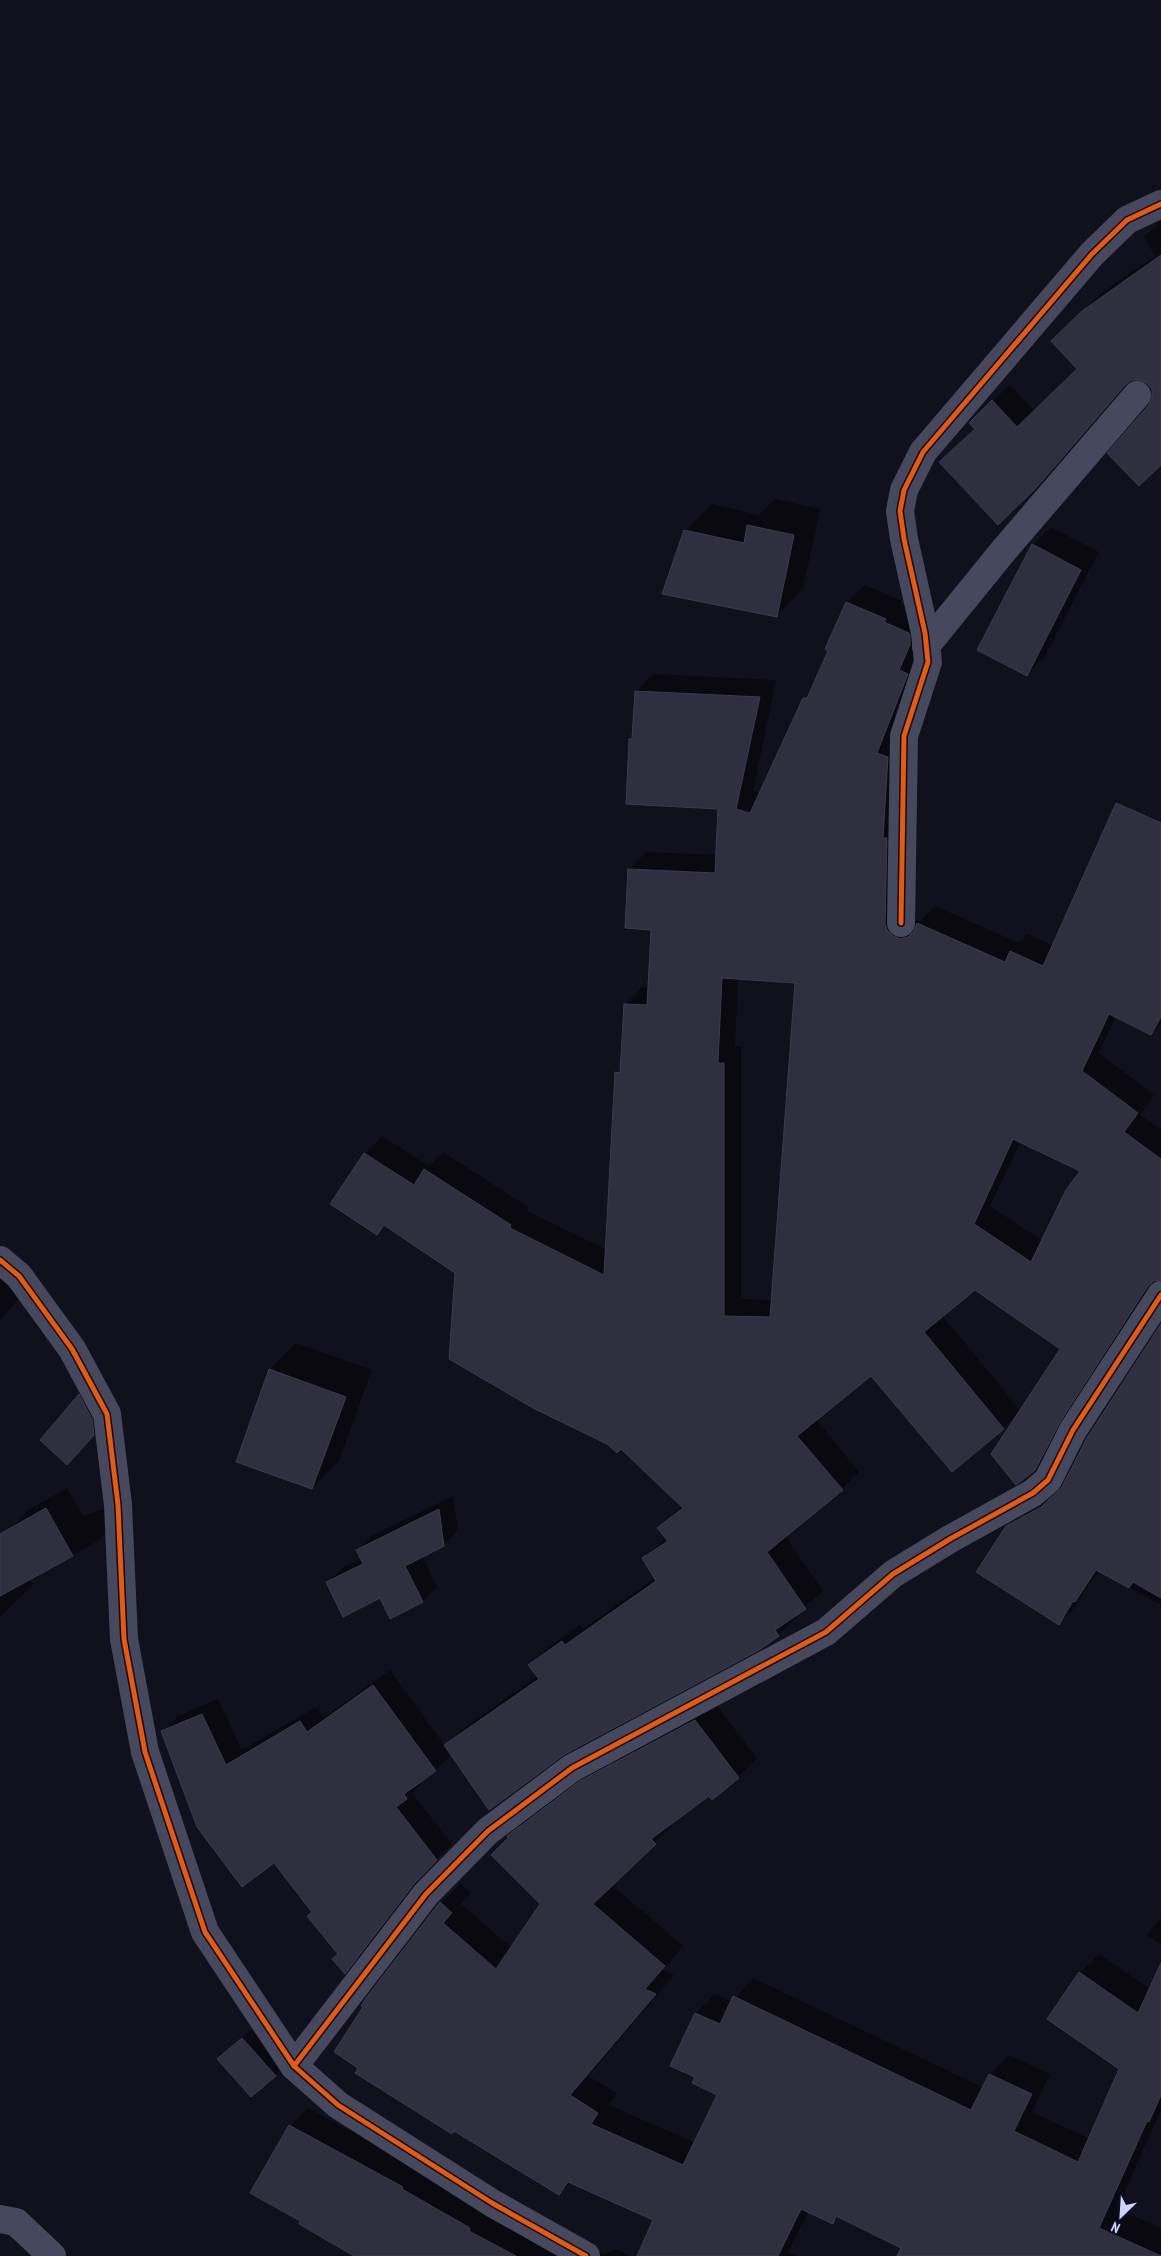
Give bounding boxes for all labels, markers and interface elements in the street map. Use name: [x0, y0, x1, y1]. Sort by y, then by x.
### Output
north arrow: [1096, 2191, 1146, 2241]
text: N: [1108, 2218, 1123, 2238]

